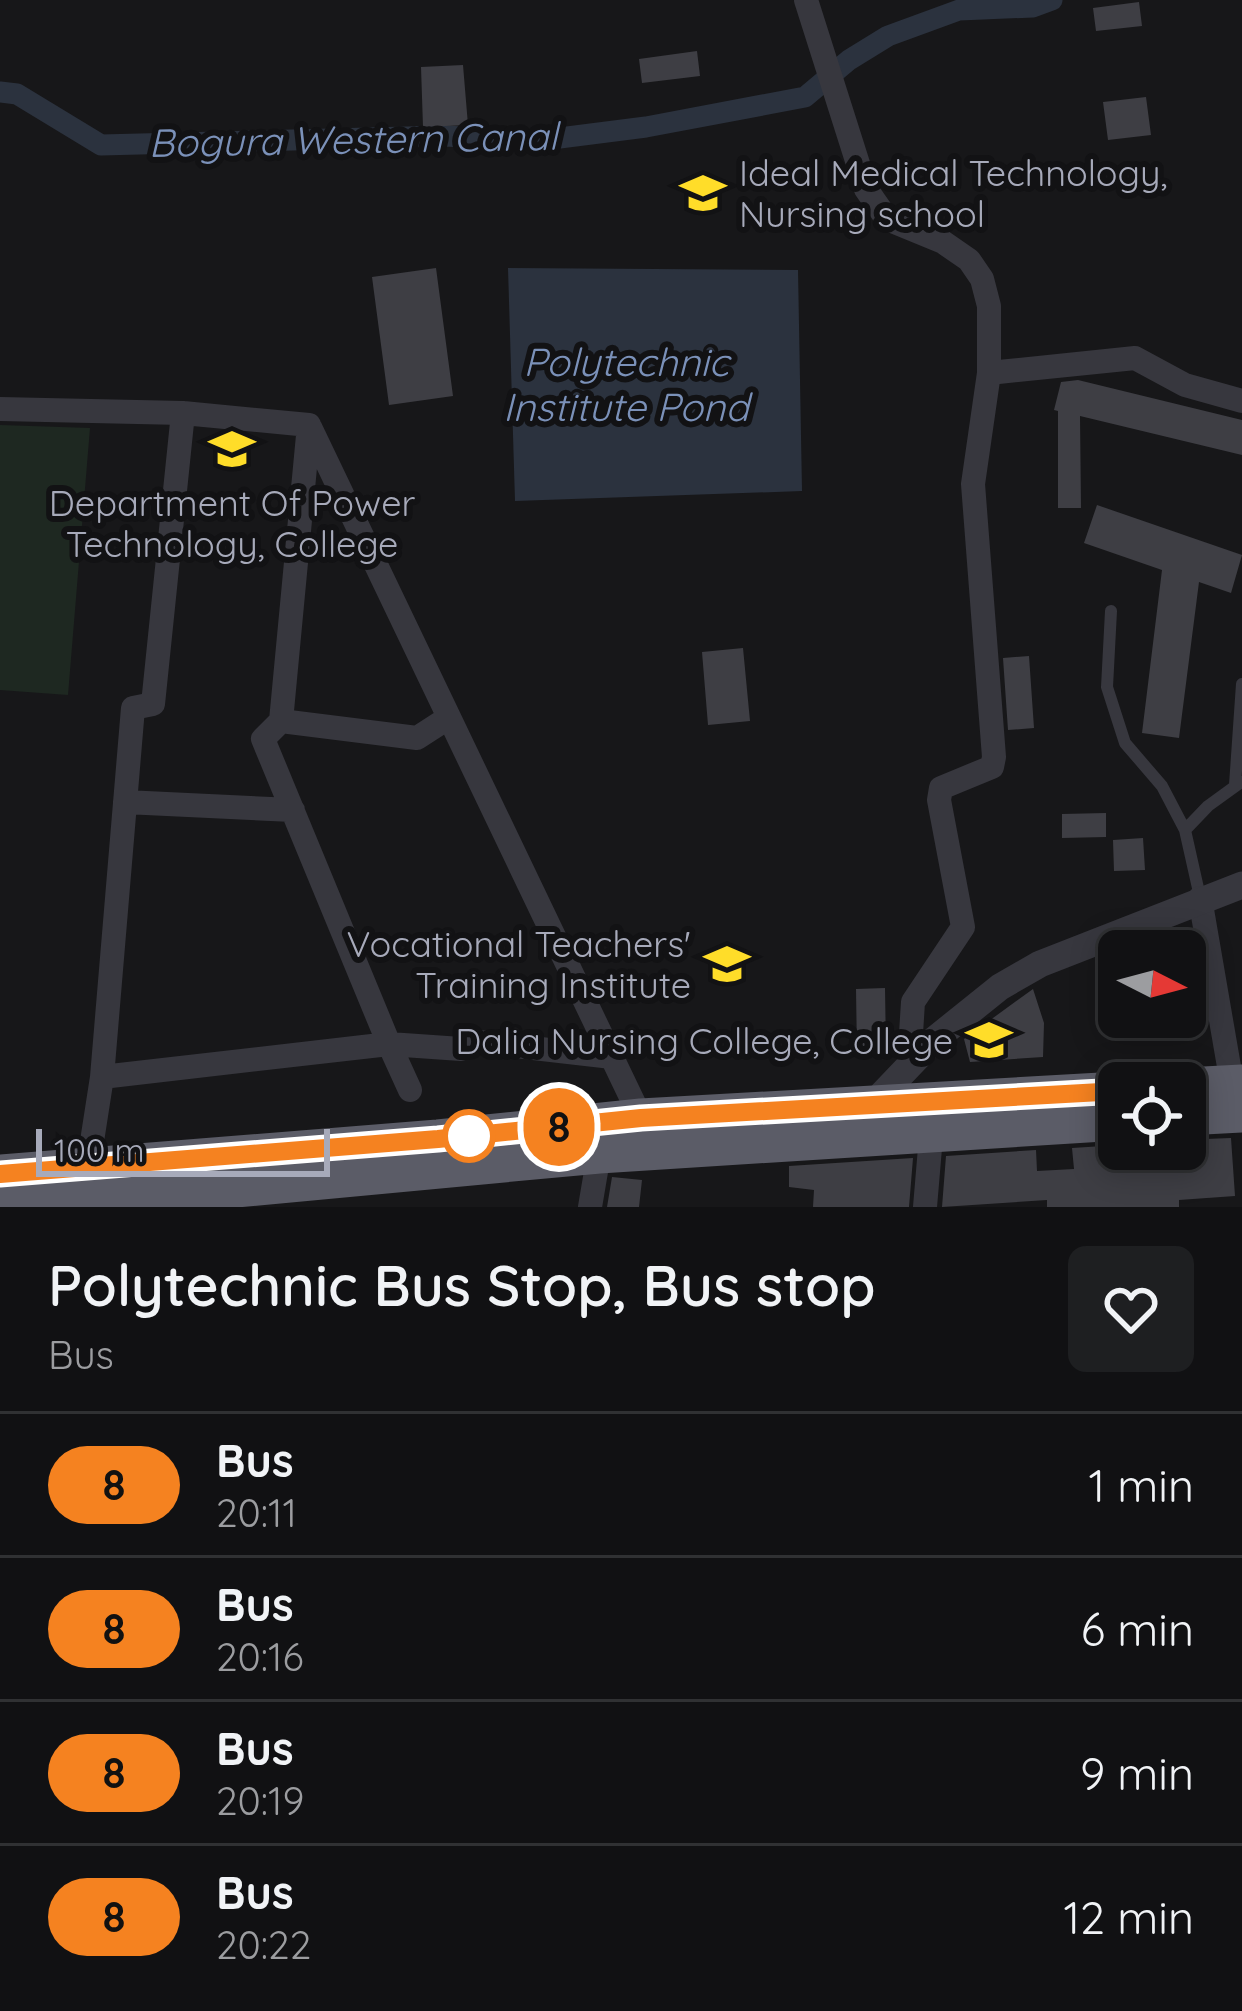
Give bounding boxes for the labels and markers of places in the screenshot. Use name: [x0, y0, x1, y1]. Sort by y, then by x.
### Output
place label: Ideal Medical Technology, Nursing school: [739, 150, 1167, 236]
school or university icon: Ideal Medical Technology, Nursing school: [678, 168, 728, 218]
school or university icon: Department Of Power Technology, College: [207, 424, 257, 474]
place label: Department Of Power Technology, College: [49, 480, 415, 566]
place label: Vocational Teachers' Training Institute: [346, 921, 691, 1007]
school or university icon: Vocational Teachers' Training Institute: [702, 939, 752, 989]
school or university icon: Dalia Nursing College, College: [964, 1015, 1014, 1065]
place label: Dalia Nursing College, College: [455, 1018, 953, 1063]
unlabelled marker: [444, 1111, 494, 1161]

